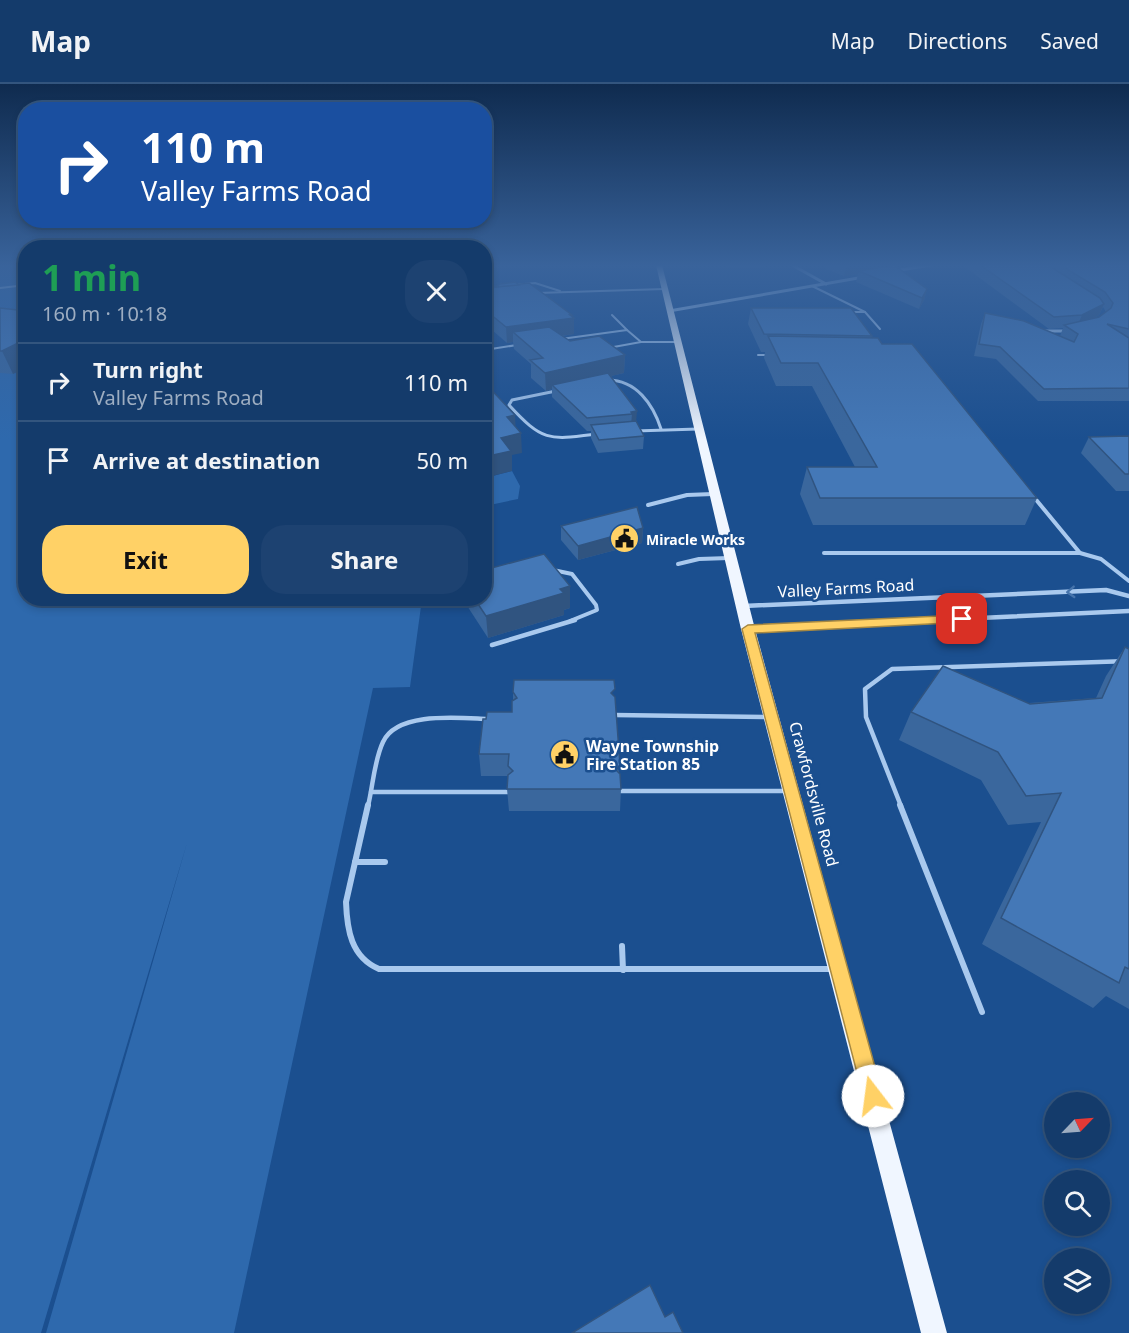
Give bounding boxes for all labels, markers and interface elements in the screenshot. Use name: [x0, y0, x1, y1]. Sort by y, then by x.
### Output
text: Map: [30, 22, 91, 60]
text: Map: [831, 27, 875, 55]
text: Directions: [908, 27, 1007, 55]
text: Saved: [1040, 27, 1099, 55]
text: 110 m: [141, 118, 265, 175]
icon: right: [42, 126, 120, 204]
text: Valley Farms Road: [141, 172, 372, 209]
text: 1 min: [42, 253, 141, 302]
button: close: [405, 260, 468, 323]
text: 160 m · 10:18: [42, 300, 167, 327]
text: Turn right: [93, 354, 203, 384]
icon: right: [42, 366, 75, 399]
text: 110 m: [404, 367, 468, 397]
text: Valley Farms Road: [93, 384, 264, 411]
icon: arrive: [42, 444, 75, 477]
text: Arrive at destination: [93, 445, 320, 475]
text: 50 m: [417, 445, 468, 475]
public building icon: Miracle Works: [609, 523, 641, 555]
button: Exit: [42, 525, 249, 594]
button: Share: [261, 525, 468, 594]
place label: Miracle Works: [646, 530, 745, 549]
street label: Valley Farms Road: [777, 573, 915, 603]
one-way arrow: [1067, 586, 1076, 598]
pin: [936, 593, 987, 644]
icon: arrive: [945, 602, 978, 635]
street label: Crawfordsville Road: [784, 719, 844, 869]
place label: Wayne Township Fire Station 85: [586, 735, 719, 775]
public building icon: Wayne Township Fire Station 85: [549, 739, 581, 771]
position arrow: [841, 1064, 905, 1128]
north arrow: [1044, 1092, 1110, 1158]
map controls: [1044, 1092, 1110, 1314]
button: search: [1044, 1170, 1110, 1236]
button: layers: [1044, 1248, 1110, 1314]

